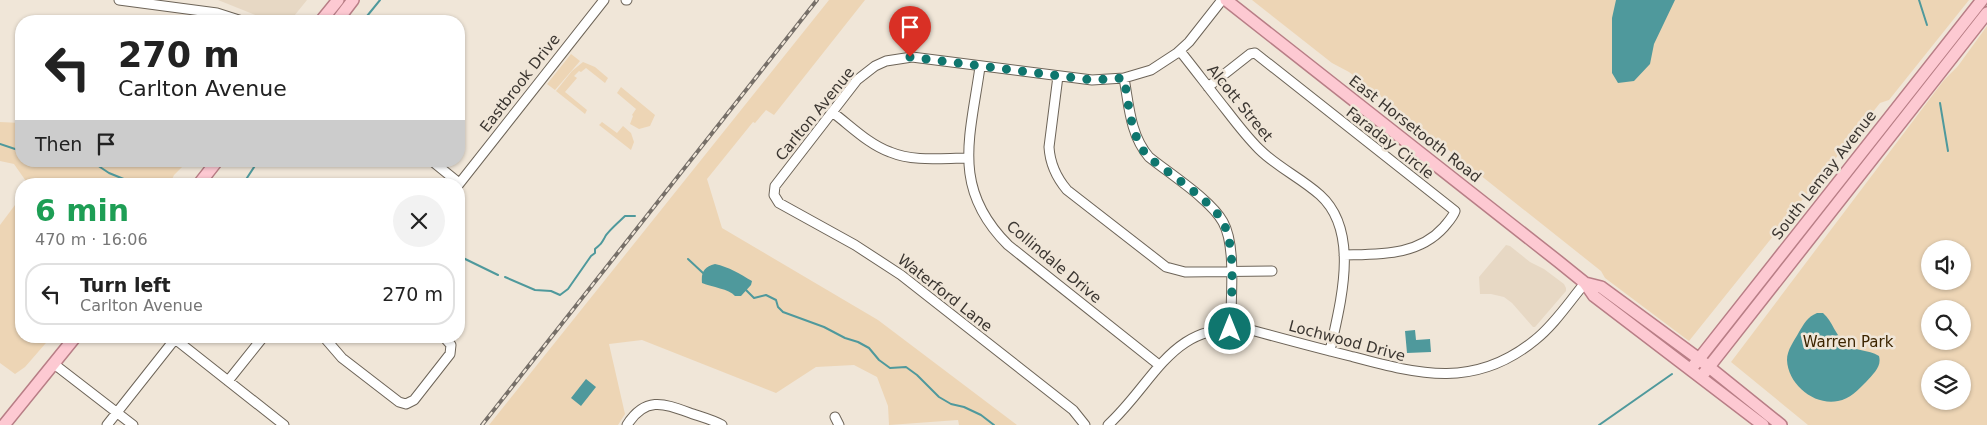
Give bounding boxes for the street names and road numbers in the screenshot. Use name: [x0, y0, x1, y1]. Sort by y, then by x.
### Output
street label: Eastbrook Drive: [476, 30, 564, 136]
street label: Alcott Street: [1203, 61, 1277, 145]
street label: Carlton Avenue: [772, 64, 858, 164]
street label: East Horsetooth Road: [1345, 72, 1485, 186]
street label: Faraday Circle: [1343, 103, 1437, 183]
street label: South Lemay Avenue: [1768, 107, 1880, 243]
street label: Collindale Drive: [1003, 217, 1105, 307]
street label: Waterford Lane: [894, 250, 996, 336]
street label: Lochwood Drive: [1287, 317, 1407, 365]

